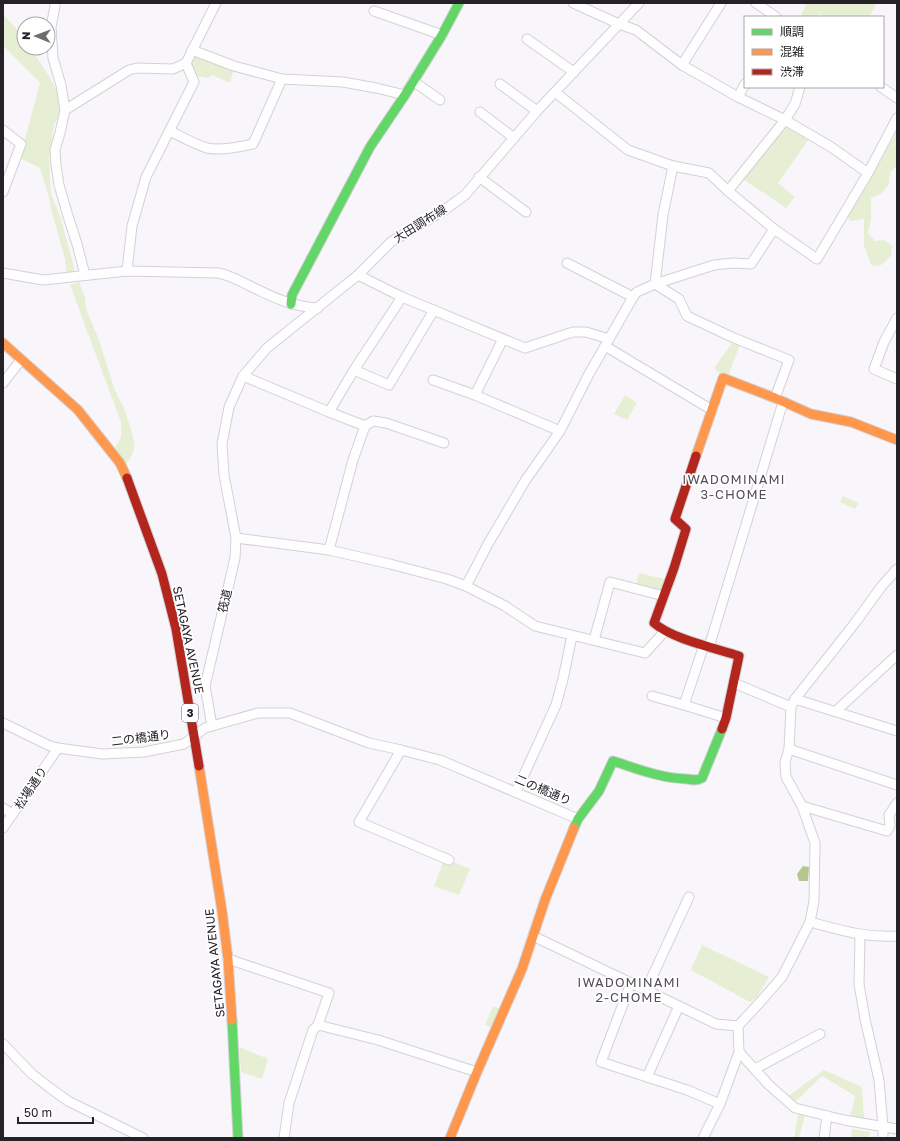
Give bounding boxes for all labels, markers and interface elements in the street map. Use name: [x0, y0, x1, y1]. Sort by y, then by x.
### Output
north arrow: [16, 16, 56, 56]
legend: [744, 16, 884, 88]
text: 順調: [780, 24, 804, 39]
text: N: [19, 32, 32, 40]
text: 混雑: [780, 44, 804, 59]
text: 渋滞: [780, 64, 804, 79]
street label: 大田調布線: [390, 201, 449, 246]
district label: IWADOMINAMI 3-CHOME: [682, 471, 786, 502]
street label: SETAGAYA AVENUE: [170, 585, 207, 695]
street label: 筏道: [215, 588, 235, 614]
road number: 3: [182, 704, 198, 722]
street label: 二の橋通り: [110, 726, 172, 749]
street label: 松場通り: [11, 764, 50, 812]
street label: 二の橋通り: [513, 771, 574, 808]
street label: SETAGAYA AVENUE: [201, 908, 228, 1018]
district label: IWADOMINAMI 2-CHOME: [577, 974, 681, 1005]
scale bar: [18, 1099, 93, 1125]
text: 50 m: [24, 1105, 52, 1120]

